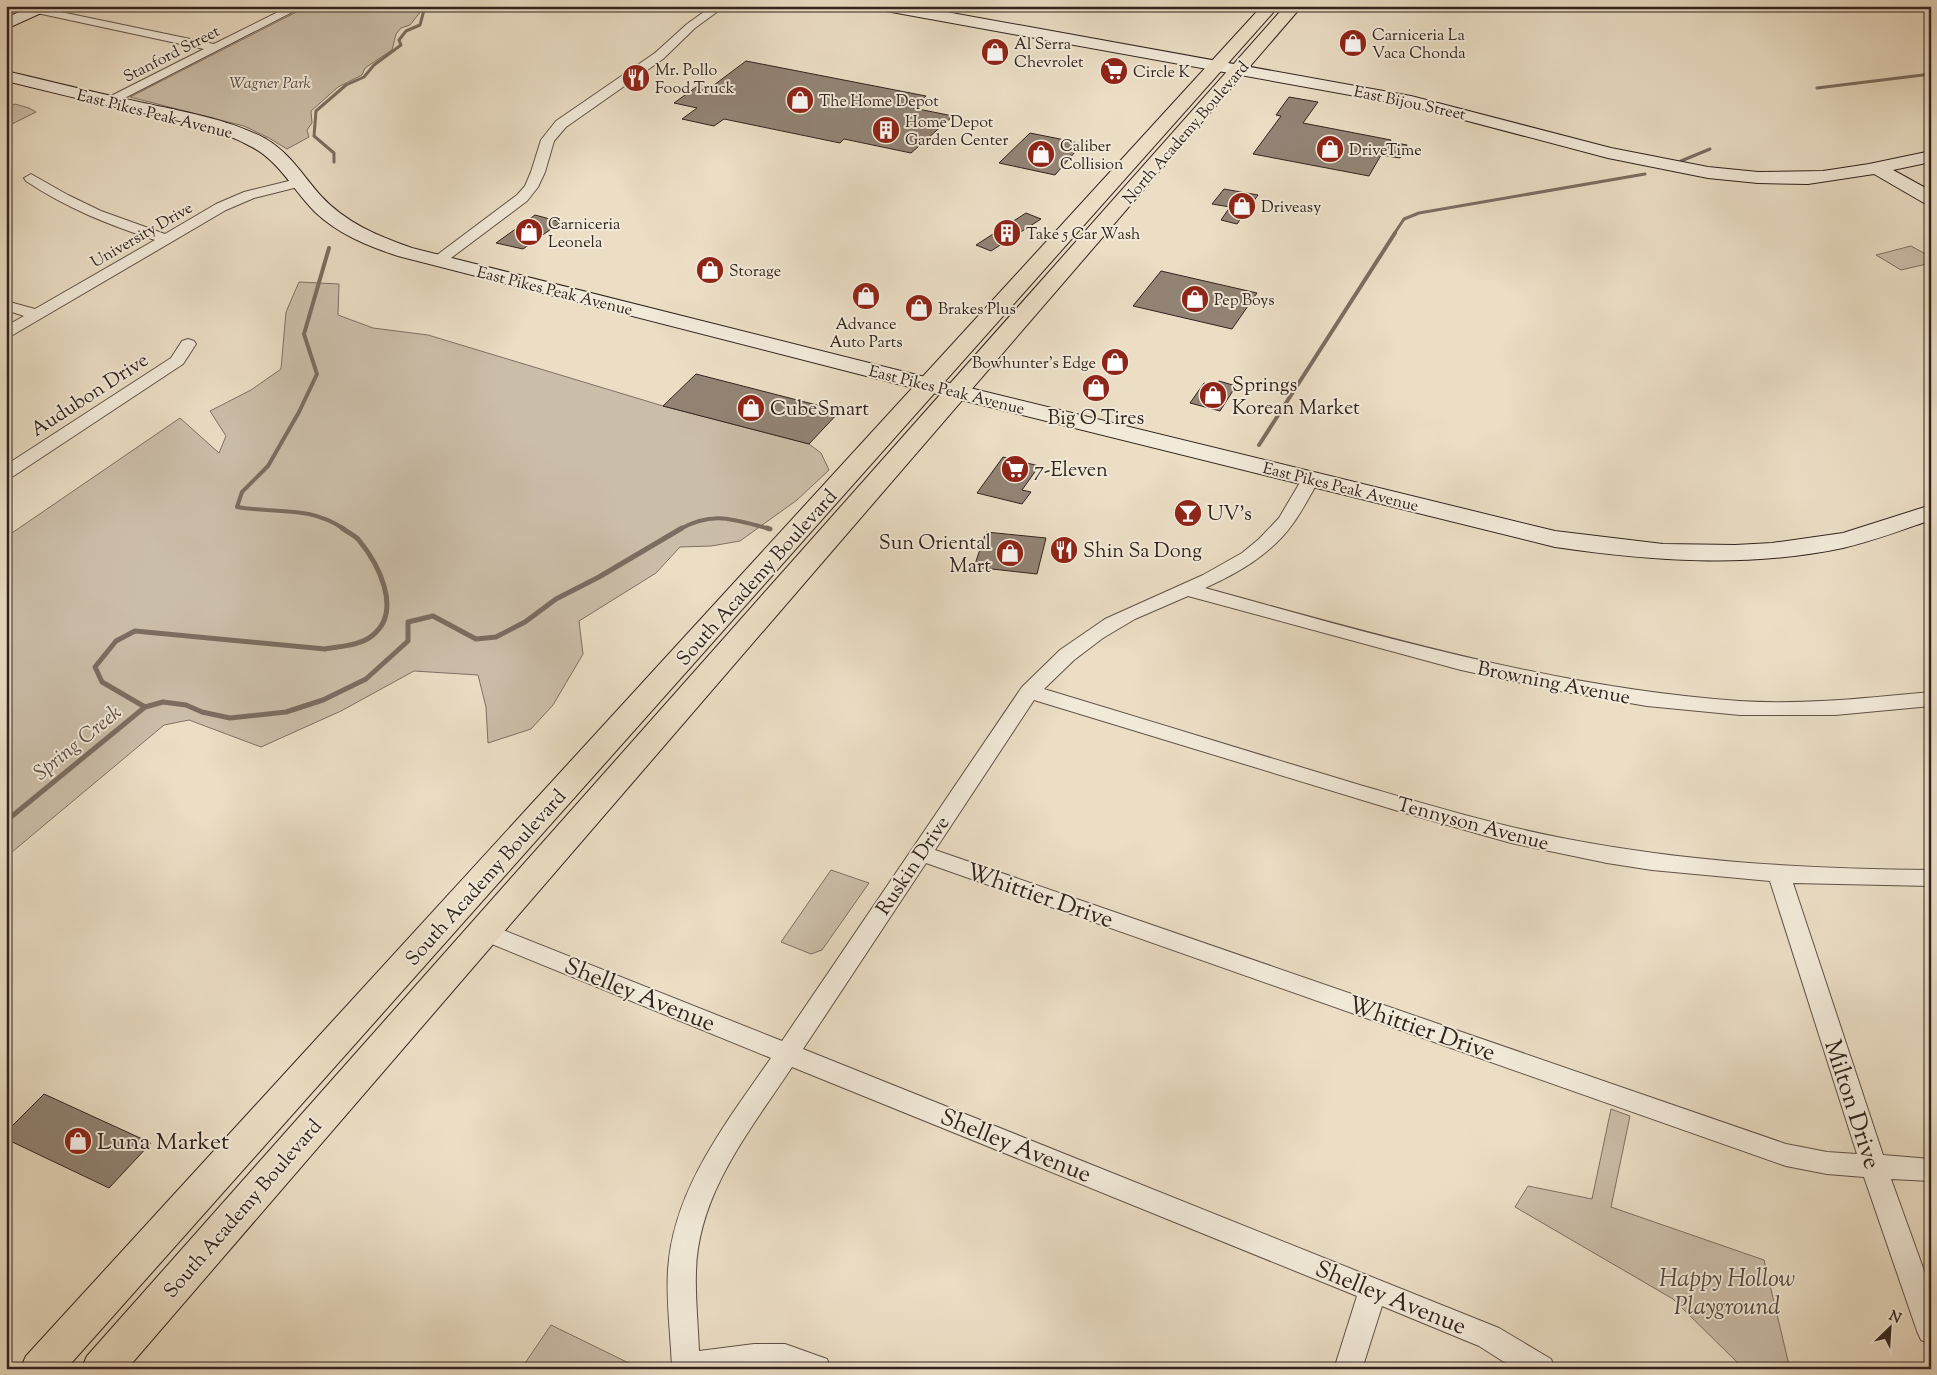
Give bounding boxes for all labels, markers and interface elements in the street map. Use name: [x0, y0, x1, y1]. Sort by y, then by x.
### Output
street label: Stanford Street: [120, 21, 225, 89]
place label: Carniceria La Vaca Chonda: [1372, 25, 1466, 66]
shop icon: Carniceria La Vaca Chonda: [1338, 28, 1368, 58]
place label: Al Serra Chevrolet: [1014, 34, 1084, 75]
shop icon: Al Serra Chevrolet: [980, 37, 1010, 67]
supermarket icon: Circle K: [1099, 56, 1129, 86]
street label: North Academy Boulevard: [1118, 57, 1256, 210]
place label: Mr. Pollo Food Truck: [655, 60, 735, 101]
place label: Circle K: [1133, 62, 1190, 85]
restaurant icon: Mr. Pollo Food Truck: [621, 63, 651, 93]
park label: Wagner Park: [229, 73, 311, 96]
street label: East Bijou Street: [1351, 81, 1468, 128]
street label: East Pikes Peak Avenue: [74, 85, 235, 146]
shop icon: The Home Depot: [785, 85, 815, 115]
place label: The Home Depot: [819, 91, 939, 114]
place label: Home Depot Garden Center: [905, 112, 1009, 153]
building icon: Home Depot Garden Center: [871, 115, 901, 145]
shop icon: DriveTime: [1315, 134, 1345, 164]
place label: Caliber Collision: [1060, 136, 1124, 177]
shop icon: Caliber Collision: [1026, 139, 1056, 169]
place label: DriveTime: [1349, 140, 1422, 163]
shop icon: Driveasy: [1227, 191, 1257, 221]
place label: Driveasy: [1261, 197, 1321, 220]
street label: University Drive: [87, 198, 198, 275]
place label: Carniceria Leonela: [548, 214, 621, 255]
shop icon: Carniceria Leonela: [514, 217, 544, 247]
building icon: Take 5 Car Wash: [992, 218, 1022, 248]
place label: Take 5 Car Wash: [1026, 224, 1141, 247]
shop icon: Storage: [695, 255, 725, 285]
place label: Storage: [729, 261, 781, 284]
street label: East Pikes Peak Avenue: [474, 262, 635, 323]
shop icon: Advance Auto Parts: [851, 281, 881, 311]
shop icon: Pep Boys: [1180, 284, 1210, 314]
place label: Pep Boys: [1214, 290, 1275, 313]
shop icon: Brakes Plus: [904, 293, 934, 323]
place label: Brakes Plus: [938, 299, 1016, 322]
place label: Advance Auto Parts: [829, 314, 903, 355]
street label: Audubon Drive: [26, 347, 155, 445]
shop icon: Bowhunter's Edge: [1100, 347, 1130, 377]
place label: Bowhunter's Edge: [972, 353, 1096, 376]
street label: East Pikes Peak Avenue: [866, 361, 1027, 422]
place label: Springs Korean Market: [1232, 372, 1360, 424]
shop icon: Big O Tires: [1081, 373, 1111, 403]
shop icon: Springs Korean Market: [1198, 380, 1228, 410]
shop icon: CubeSmart: [736, 393, 766, 423]
place label: CubeSmart: [770, 396, 869, 425]
place label: Big O Tires: [1048, 405, 1145, 434]
supermarket icon: 7-Eleven: [1000, 454, 1030, 484]
place label: 7-Eleven: [1034, 457, 1108, 486]
street label: East Pikes Peak Avenue: [1260, 458, 1421, 519]
street label: South Academy Boulevard: [671, 484, 845, 673]
bar icon: UV's: [1173, 498, 1203, 528]
place label: UV's: [1207, 501, 1252, 530]
place label: Sun Oriental Mart: [879, 530, 991, 582]
restaurant icon: Shin Sa Dong: [1049, 535, 1079, 565]
shop icon: Sun Oriental Mart: [995, 538, 1025, 568]
place label: Shin Sa Dong: [1083, 538, 1202, 567]
street label: Browning Avenue: [1474, 655, 1633, 714]
water label: Spring Creek: [28, 698, 129, 788]
street label: South Academy Boulevard: [400, 784, 574, 973]
street label: Tennyson Avenue: [1393, 791, 1552, 860]
street label: Ruskin Drive: [870, 811, 958, 922]
street label: Whittier Drive: [961, 856, 1117, 938]
street label: Shelley Avenue: [558, 950, 720, 1042]
street label: Whittier Drive: [1343, 989, 1499, 1071]
street label: Milton Drive: [1814, 1036, 1888, 1173]
street label: Shelley Avenue: [934, 1101, 1096, 1193]
street label: South Academy Boulevard: [158, 1114, 330, 1305]
shop icon: Luna Market: [63, 1126, 93, 1156]
place label: Luna Market: [97, 1126, 229, 1160]
street label: Shelley Avenue: [1309, 1253, 1471, 1345]
park label: Happy Hollow Playground: [1659, 1263, 1795, 1325]
north arrow: [1864, 1302, 1914, 1352]
text: N: [1885, 1307, 1904, 1329]

